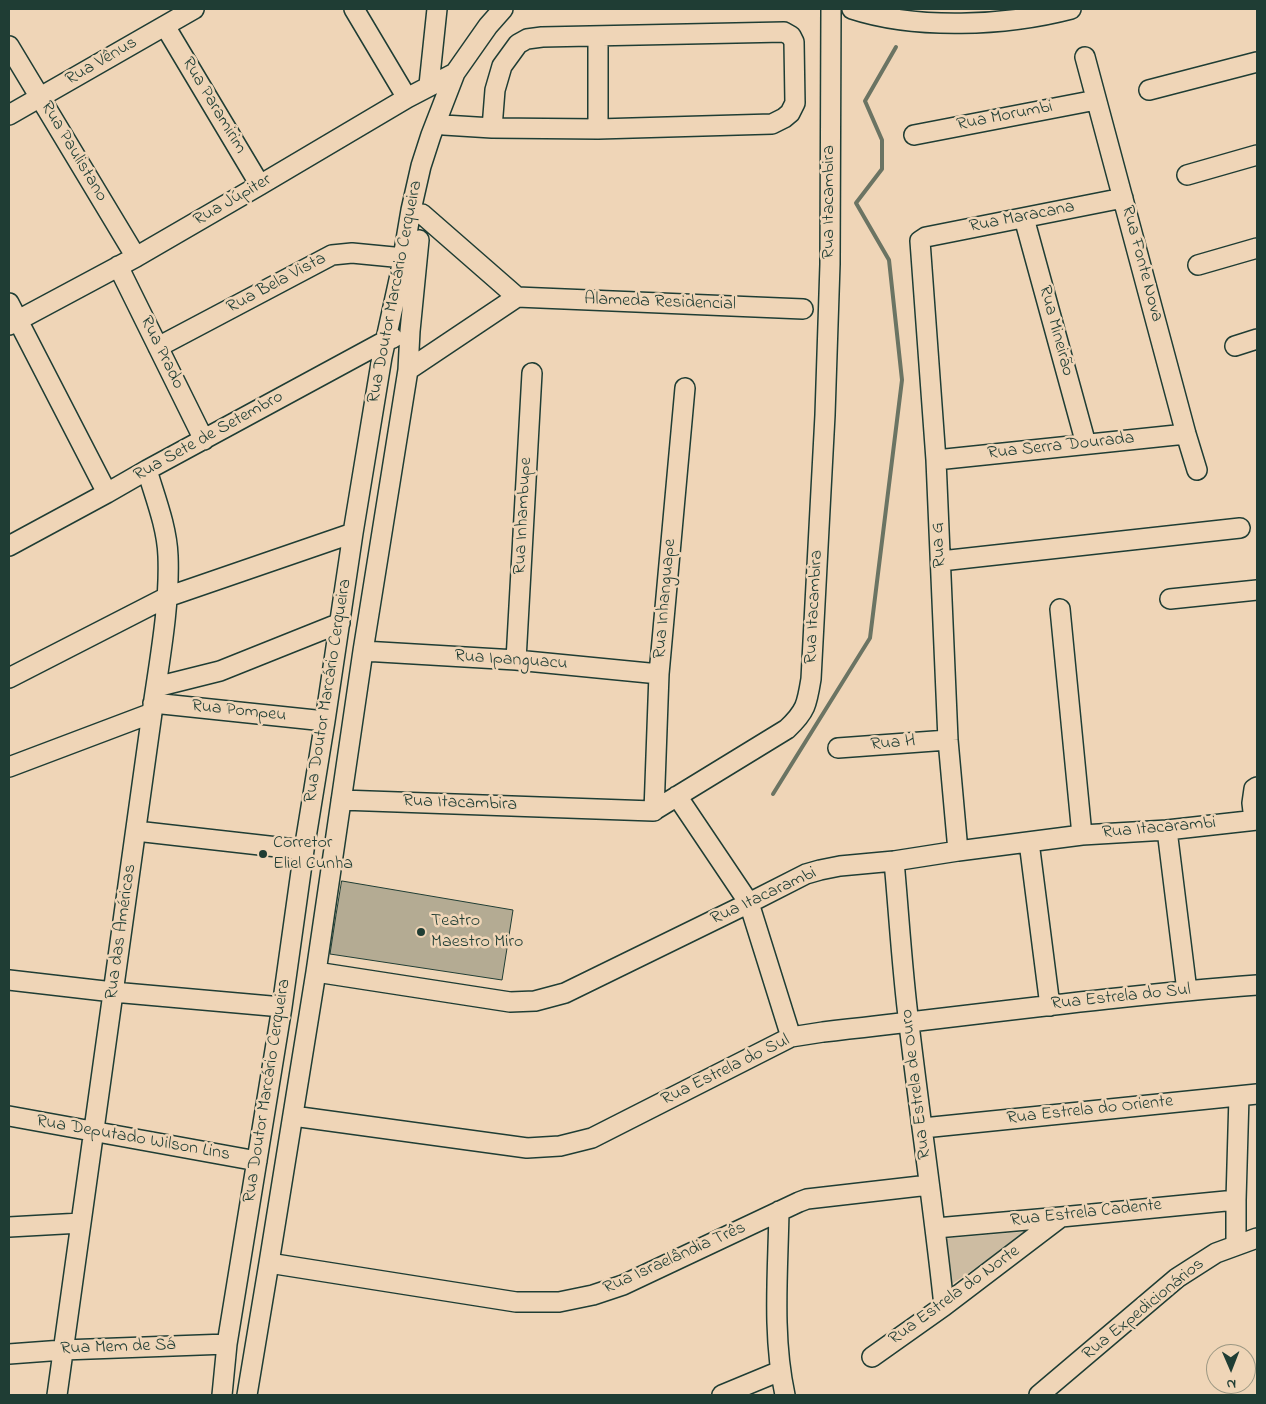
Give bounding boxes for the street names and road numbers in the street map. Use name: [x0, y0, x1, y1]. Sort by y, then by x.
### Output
street label: Rua Vênus: [62, 33, 142, 91]
street label: Rua Paramirim: [176, 54, 250, 158]
street label: Rua Morumbi: [955, 97, 1055, 137]
street label: Rua Paulistano: [35, 98, 111, 206]
street label: Rua Itacambira: [819, 145, 841, 259]
street label: Rua Júpiter: [190, 170, 276, 232]
street label: Rua Doutor Marcário Cerqueira: [364, 179, 428, 405]
street label: Rua Maracana: [968, 197, 1076, 239]
street label: Rua Fonte Nova: [1115, 203, 1167, 325]
street label: Rua Bela Vista: [224, 249, 330, 319]
street label: Rua Mineirão: [1033, 283, 1077, 379]
street label: Alameda Residencial: [584, 290, 736, 316]
street label: Rua Prado: [134, 313, 188, 393]
street label: Rua Sete de Setembro: [131, 387, 287, 487]
street label: Rua Serra Dourada: [987, 429, 1135, 465]
street label: Rua Inhambupe: [510, 457, 538, 575]
street label: Rua G: [928, 522, 952, 568]
street label: Rua Inhanguape: [650, 538, 682, 660]
street label: Rua Itacambira: [801, 549, 829, 665]
street label: Rua Doutor Marcário Cerqueira: [301, 577, 357, 805]
street label: Rua Ipanguacu: [454, 646, 568, 676]
street label: Rua Pompeu: [191, 696, 287, 728]
street label: Rua H: [870, 731, 916, 757]
street label: Rua Itacambira: [403, 791, 517, 817]
street label: Rua Itacarambi: [1101, 813, 1217, 845]
street label: Rua das Américas: [102, 863, 142, 1001]
street label: Rua Itacarambi: [708, 863, 820, 931]
street label: Rua Doutor Marcário Cerqueira: [240, 977, 296, 1205]
street label: Rua Estrela do Sul: [1050, 980, 1192, 1016]
street label: Rua Estrela de Ouro: [897, 1008, 937, 1160]
street label: Rua Estrela do Sul: [658, 1031, 794, 1111]
street label: Rua Estrela do Oriente: [1006, 1092, 1174, 1130]
street label: Rua Deputado Wilson Lins: [34, 1111, 232, 1167]
street label: Rua Estrela Cadente: [1009, 1195, 1163, 1233]
street label: Rua Israelândia Três: [600, 1218, 750, 1300]
street label: Rua Estrela do Norte: [885, 1241, 1025, 1351]
street label: Rua Expedicionários: [1079, 1254, 1209, 1366]
street label: Rua Mem de Sá: [60, 1335, 176, 1361]

